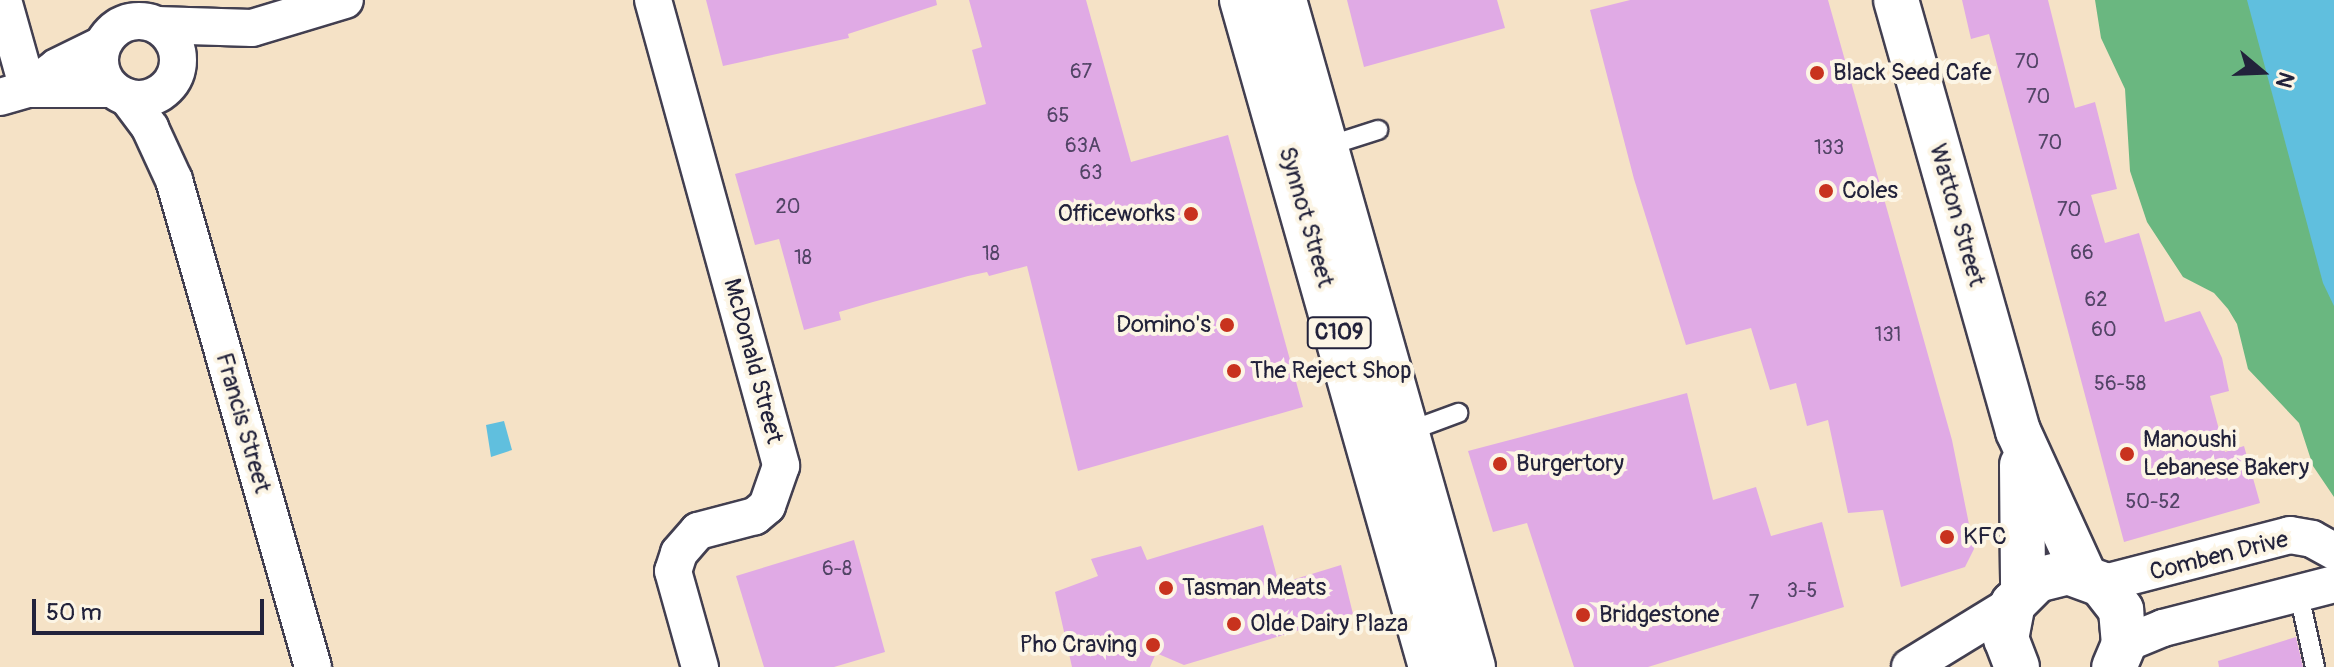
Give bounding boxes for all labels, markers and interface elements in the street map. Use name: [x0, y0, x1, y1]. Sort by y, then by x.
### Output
north arrow: [2222, 32, 2302, 112]
house number: 70: [2015, 49, 2039, 73]
house number: 67: [1070, 59, 1092, 83]
place label: Black Seed Cafe: [1833, 59, 1992, 87]
marker: Black Seed Cafe: [1808, 64, 1826, 82]
text: N: [2269, 68, 2300, 91]
house number: 70: [2026, 84, 2050, 108]
house number: 65: [1047, 103, 1069, 127]
house number: 70: [2038, 130, 2062, 154]
house number: 63A: [1065, 133, 1101, 157]
house number: 133: [1814, 135, 1844, 159]
street label: Watton Street: [1923, 140, 1991, 290]
street label: Synnot Street: [1272, 143, 1340, 291]
house number: 63: [1080, 160, 1102, 184]
place label: Coles: [1842, 177, 1898, 205]
marker: Coles: [1817, 182, 1835, 200]
house number: 20: [776, 194, 800, 218]
house number: 70: [2057, 197, 2081, 221]
place label: Officeworks: [1057, 200, 1175, 228]
marker: Officeworks: [1182, 205, 1200, 223]
house number: 66: [2070, 240, 2094, 264]
house number: 18: [982, 241, 1000, 265]
house number: 18: [794, 245, 812, 269]
street label: McDonald Street: [717, 275, 789, 447]
house number: 62: [2085, 287, 2107, 311]
place label: Domino's: [1116, 311, 1211, 339]
road number: C109: [1305, 315, 1373, 351]
marker: Domino's: [1218, 316, 1236, 334]
house number: 60: [2091, 317, 2117, 341]
house number: 131: [1875, 322, 1901, 346]
street label: Francis Street: [209, 350, 277, 496]
place label: The Reject Shop: [1250, 357, 1411, 385]
marker: The Reject Shop: [1225, 362, 1243, 380]
house number: 56-58: [2094, 371, 2146, 395]
place label: Manoushi Lebanese Bakery: [2143, 426, 2309, 482]
marker: Manoushi Lebanese Bakery: [2118, 445, 2136, 463]
place label: Burgertory: [1516, 450, 1624, 478]
marker: Burgertory: [1491, 455, 1509, 473]
house number: 50-52: [2125, 489, 2181, 513]
place label: KFC: [1963, 523, 2007, 551]
street label: Comben Drive: [2147, 525, 2291, 587]
marker: KFC: [1938, 528, 1956, 546]
house number: 6-8: [822, 556, 852, 580]
place label: Tasman Meats: [1182, 574, 1326, 602]
house number: 3-5: [1787, 578, 1817, 602]
marker: Tasman Meats: [1157, 579, 1175, 597]
scale bar: [36, 583, 268, 633]
house number: 7: [1749, 590, 1759, 614]
text: 50 m: [46, 598, 102, 627]
place label: Bridgestone: [1599, 601, 1719, 629]
marker: Bridgestone: [1574, 606, 1592, 624]
place label: Olde Dairy Plaza: [1250, 610, 1408, 638]
marker: Olde Dairy Plaza: [1225, 615, 1243, 633]
place label: Pho Craving: [1019, 631, 1137, 659]
marker: Pho Craving: [1144, 636, 1162, 654]

